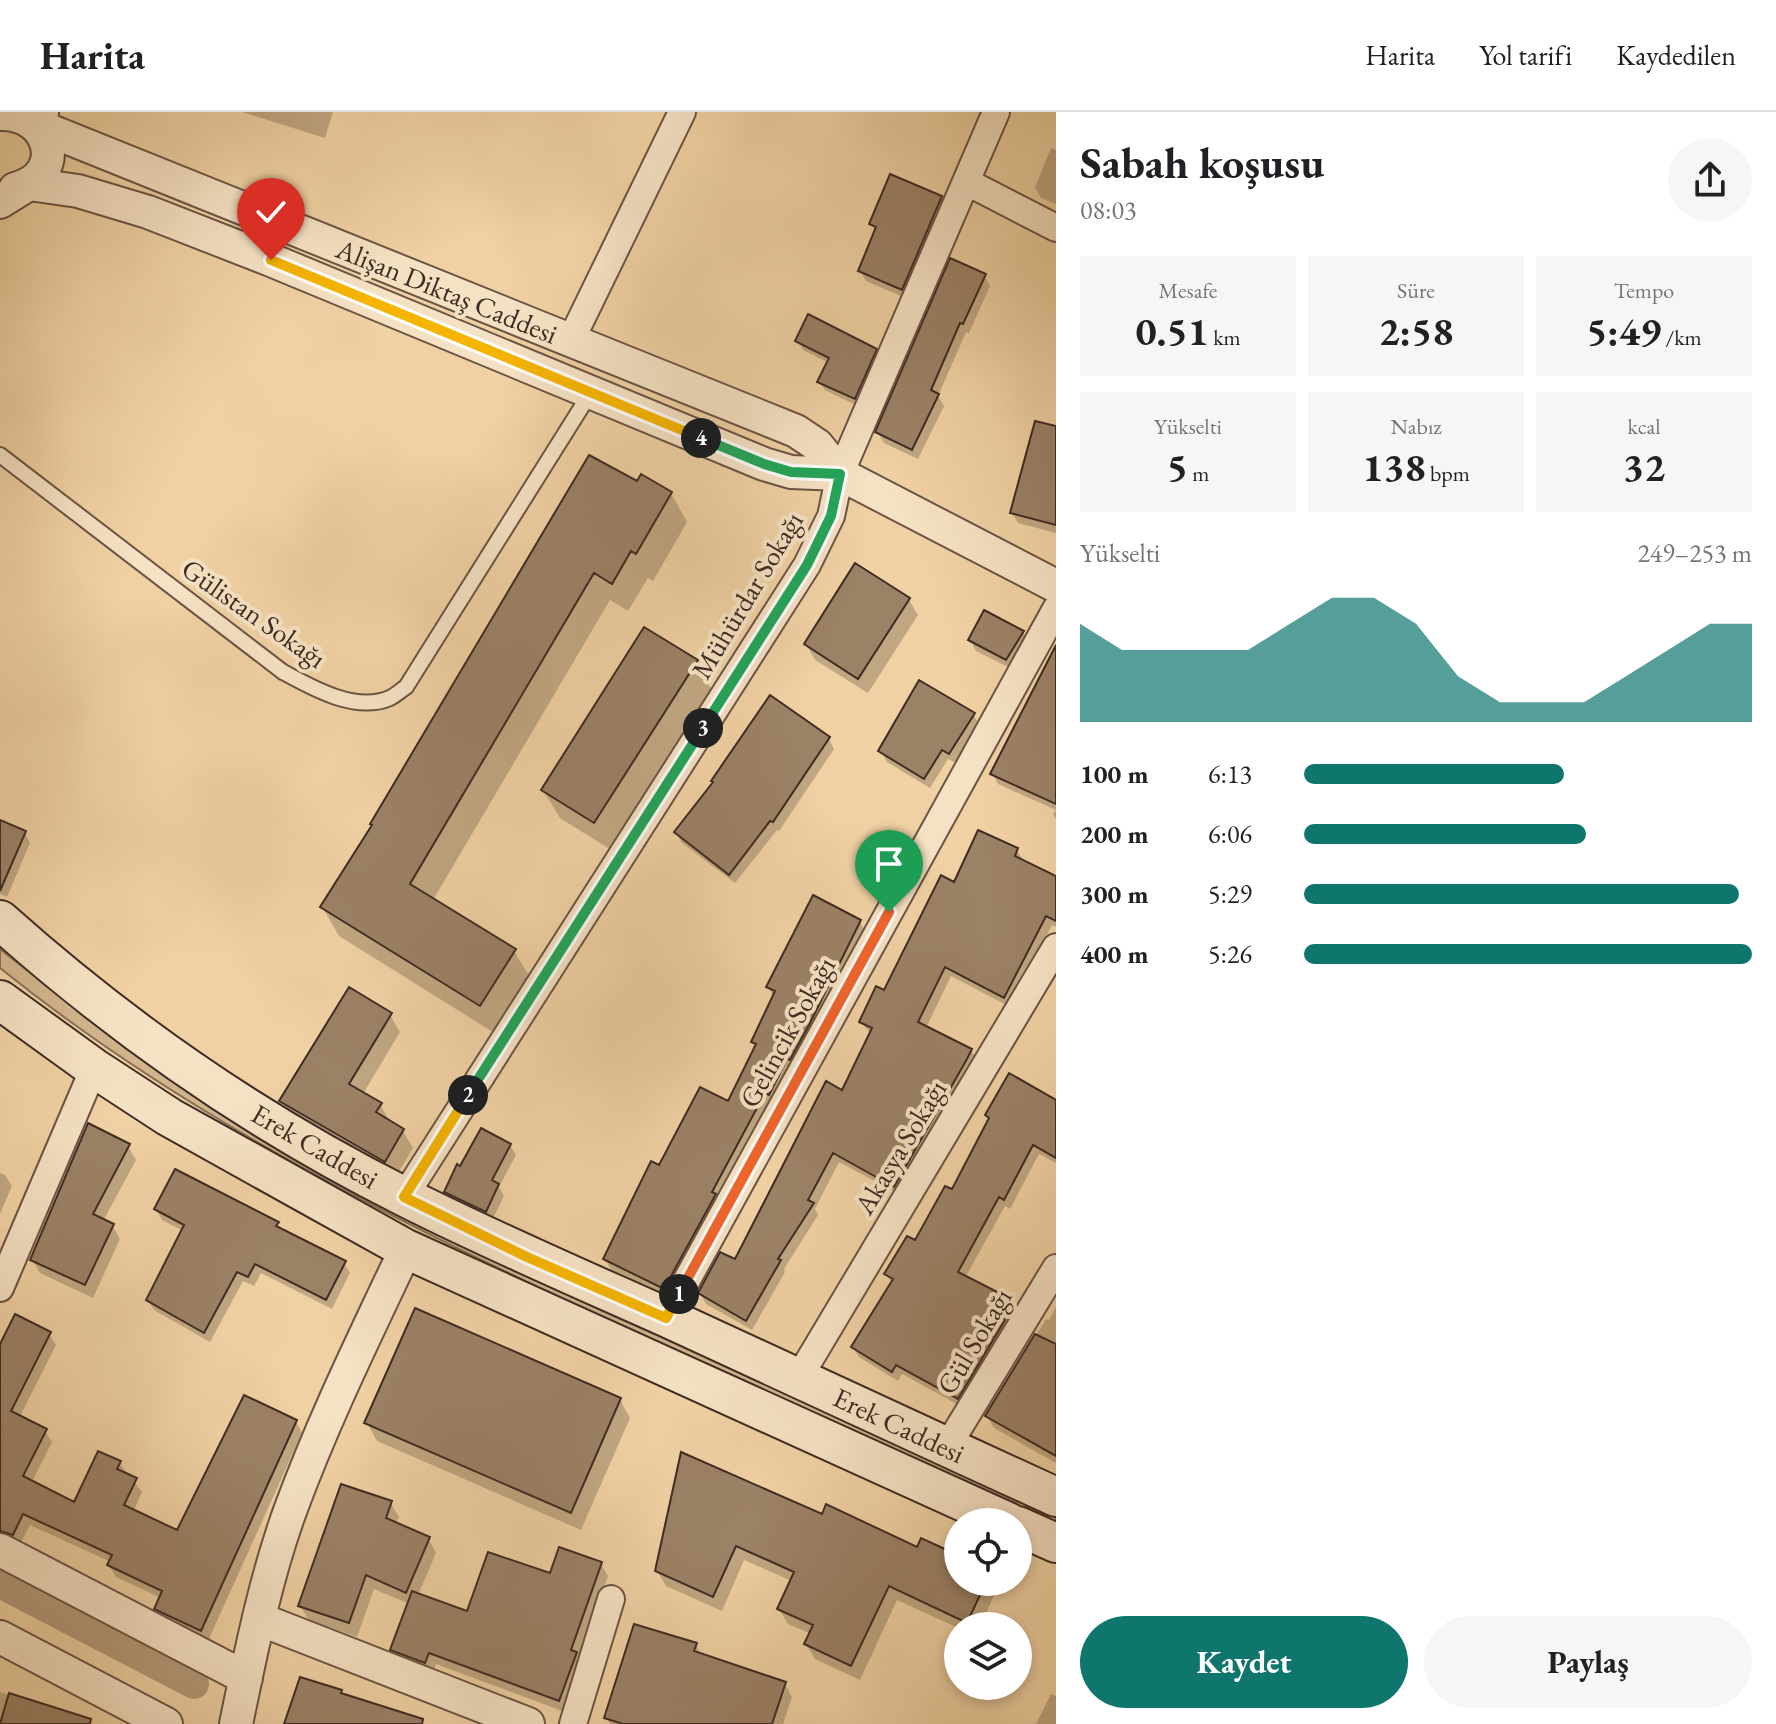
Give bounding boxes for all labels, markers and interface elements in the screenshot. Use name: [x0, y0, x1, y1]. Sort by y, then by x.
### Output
text: Harita: [40, 31, 145, 80]
text: Harita: [1365, 37, 1435, 73]
text: Yol tarifi: [1479, 37, 1572, 73]
text: Kaydedilen: [1616, 37, 1736, 73]
text: Sabah koşusu: [1080, 134, 1324, 191]
button: share: [1668, 138, 1752, 222]
pin: [237, 178, 305, 260]
icon: check: [249, 190, 293, 234]
text: 08:03: [1080, 193, 1136, 227]
street label: Alişan Diktaş Caddesi: [330, 230, 563, 352]
text: Mesafe: [1159, 276, 1217, 305]
text: Süre: [1397, 276, 1435, 305]
text: Tempo: [1614, 276, 1674, 305]
text: 0.51: [1135, 305, 1209, 357]
text: 2:58: [1379, 305, 1453, 357]
text: 5:49: [1586, 305, 1661, 357]
text: km: [1209, 323, 1241, 352]
text: /km: [1661, 323, 1702, 352]
text: Yükselti: [1154, 412, 1222, 441]
text: Nabız: [1390, 412, 1442, 441]
text: kcal: [1627, 412, 1661, 441]
pin: 4: [681, 418, 721, 458]
text: 4: [695, 423, 707, 452]
text: 5: [1167, 441, 1188, 493]
text: 138: [1362, 441, 1426, 493]
text: 32: [1623, 441, 1665, 493]
text: m: [1188, 459, 1209, 488]
text: bpm: [1426, 459, 1470, 488]
street label: Mühürdar Sokağı: [683, 505, 811, 685]
text: Yükselti: [1080, 536, 1160, 570]
text: 249–253 m: [1637, 536, 1752, 570]
street label: Gülistan Sokağı: [175, 550, 333, 676]
pin: 3: [683, 708, 723, 748]
text: 3: [697, 713, 709, 742]
text: 100 m: [1080, 757, 1148, 791]
text: 6:13: [1208, 757, 1252, 791]
text: 200 m: [1080, 817, 1148, 851]
text: 6:06: [1208, 817, 1252, 851]
pin: [855, 830, 923, 912]
icon: arrive: [867, 842, 911, 886]
text: 300 m: [1080, 877, 1148, 911]
text: 5:29: [1208, 877, 1252, 911]
text: 400 m: [1080, 937, 1148, 971]
text: 5:26: [1208, 937, 1252, 971]
street label: Gelincik Sokağı: [731, 950, 843, 1114]
street label: Akasya Sokağı: [845, 1073, 954, 1222]
pin: 2: [448, 1075, 488, 1115]
text: 2: [462, 1080, 474, 1109]
street label: Erek Caddesi: [245, 1095, 385, 1197]
pin: 1: [659, 1274, 699, 1314]
text: 1: [673, 1279, 685, 1308]
street label: Gül Sokağı: [928, 1281, 1020, 1401]
street label: Erek Caddesi: [827, 1379, 971, 1471]
map controls: [944, 1508, 1032, 1700]
button: locate: [944, 1508, 1032, 1596]
button: layers: [944, 1612, 1032, 1700]
button: Kaydet: [1080, 1616, 1408, 1708]
button: Paylaş: [1424, 1616, 1752, 1708]

